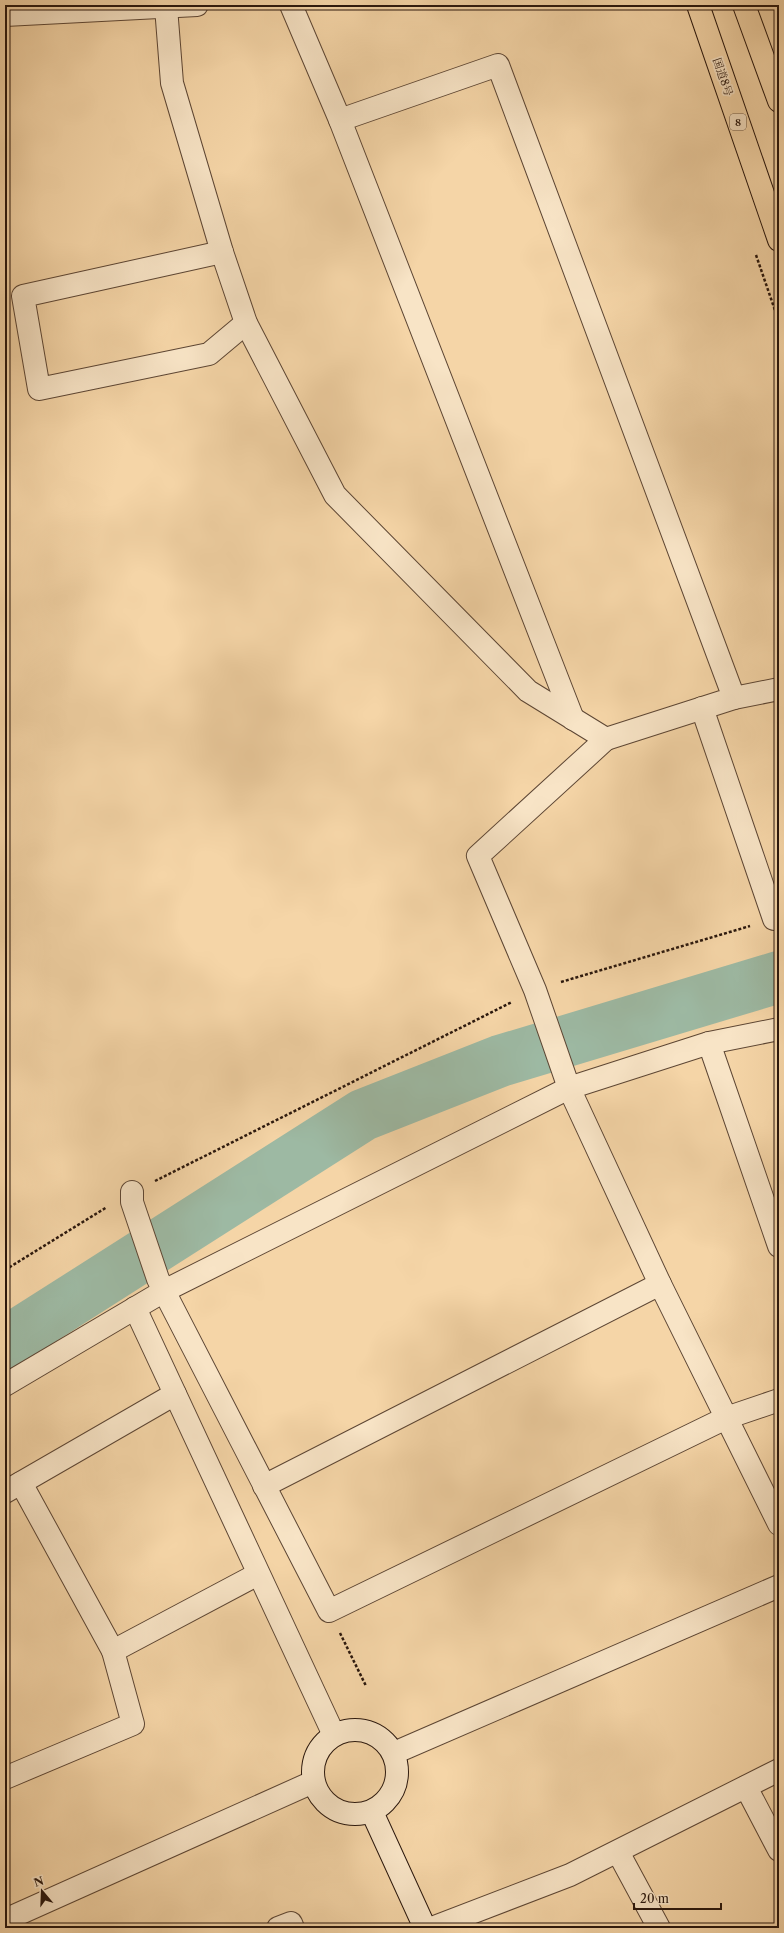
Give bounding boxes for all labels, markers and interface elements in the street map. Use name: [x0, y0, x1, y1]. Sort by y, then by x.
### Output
street label: 国道8号: [710, 56, 736, 98]
road number: 8: [730, 114, 746, 130]
north arrow: [22, 1871, 62, 1911]
text: N: [32, 1873, 46, 1890]
scale bar: [634, 1885, 721, 1911]
text: 20 m: [640, 1891, 669, 1906]

